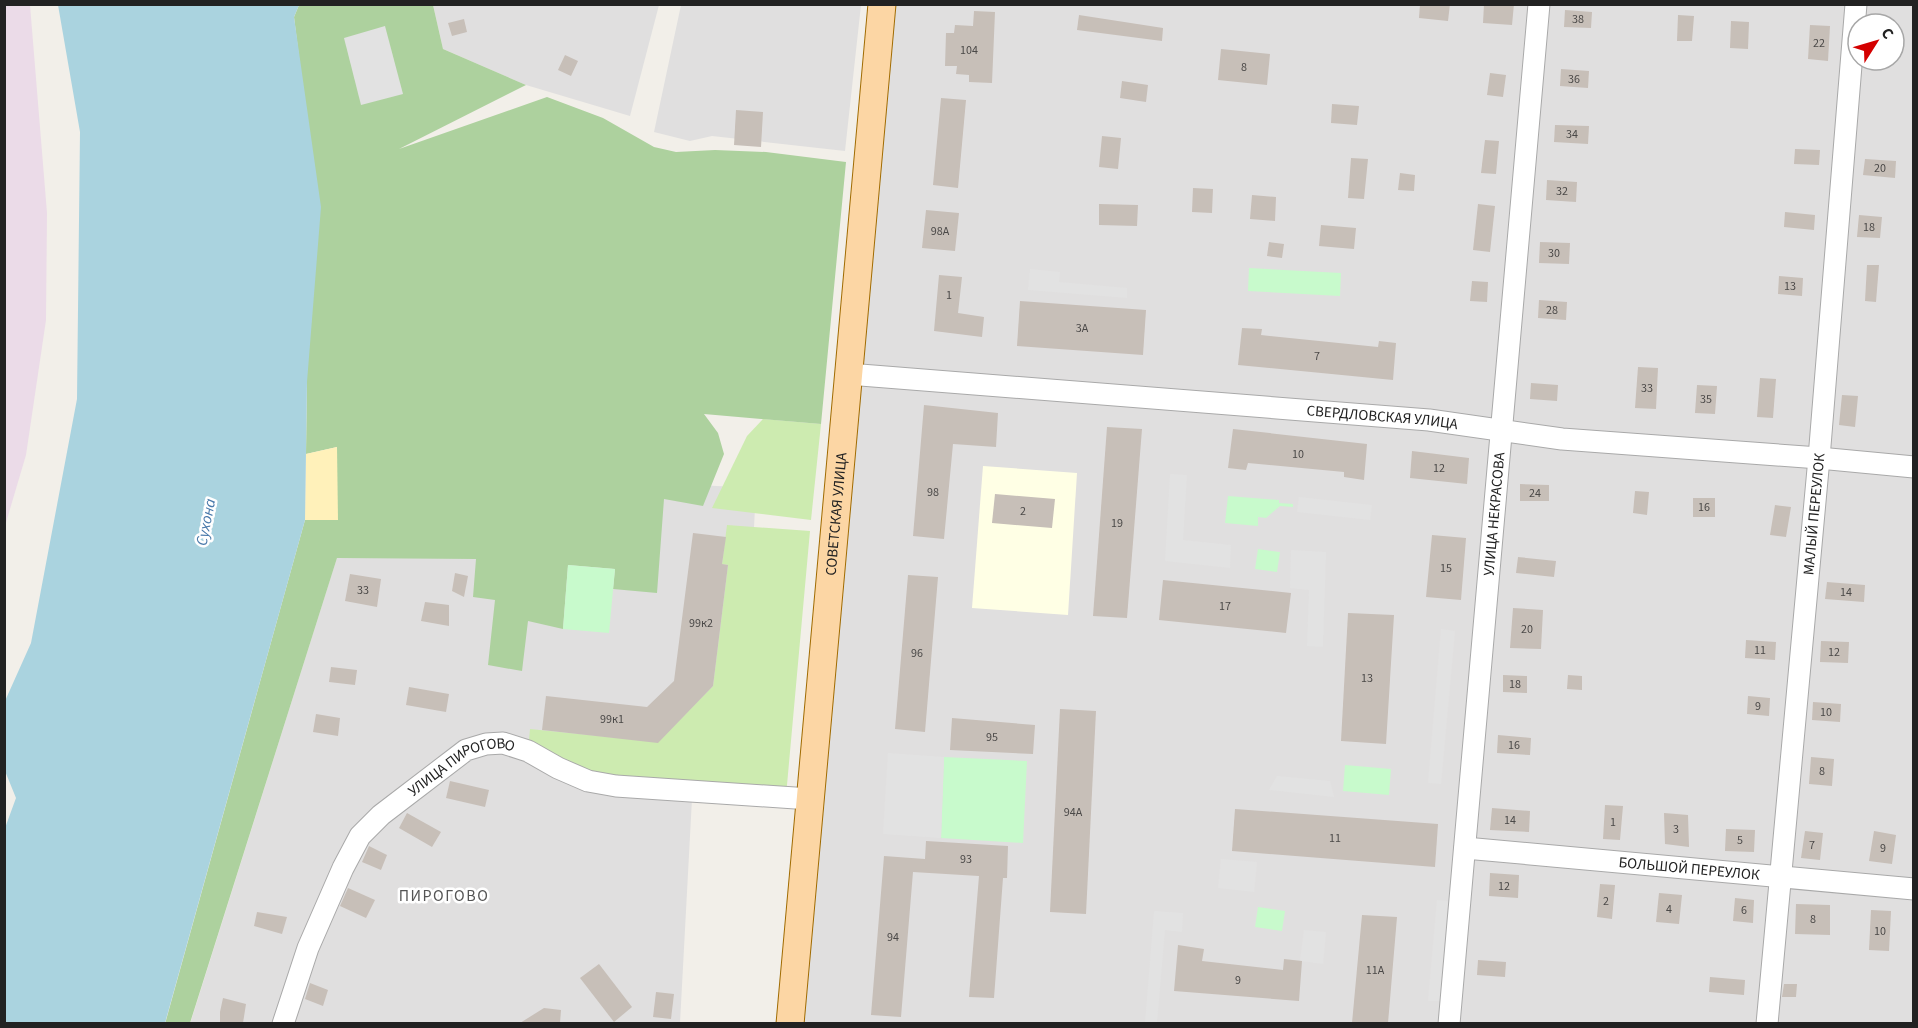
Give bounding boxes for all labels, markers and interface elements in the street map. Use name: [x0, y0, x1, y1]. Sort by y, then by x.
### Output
house number: 38: [1572, 11, 1584, 28]
north arrow: [1846, 12, 1906, 72]
text: С: [1876, 23, 1899, 44]
house number: 22: [1813, 35, 1825, 52]
house number: 104: [960, 42, 978, 59]
house number: 8: [1241, 59, 1247, 76]
house number: 36: [1568, 71, 1580, 88]
house number: 34: [1566, 126, 1578, 143]
house number: 20: [1874, 160, 1886, 177]
house number: 32: [1556, 183, 1568, 200]
house number: 18: [1863, 219, 1875, 236]
house number: 98А: [931, 223, 950, 240]
house number: 30: [1548, 245, 1560, 262]
house number: 13: [1784, 278, 1796, 295]
house number: 1: [946, 287, 952, 304]
house number: 28: [1546, 302, 1558, 319]
house number: 3А: [1076, 320, 1089, 337]
house number: 7: [1314, 348, 1320, 365]
house number: 33: [1641, 380, 1653, 397]
house number: 35: [1700, 391, 1712, 408]
street label: СВЕРДЛОВСКАЯ УЛИЦА: [1306, 400, 1460, 435]
house number: 10: [1292, 446, 1304, 463]
street label: УЛИЦА НЕКРАСОВА: [1479, 450, 1510, 577]
street label: СОВЕТСКАЯ УЛИЦА: [820, 451, 853, 577]
street label: МАЛЫЙ ПЕРЕУЛОК: [1798, 452, 1830, 576]
house number: 12: [1433, 460, 1445, 477]
house number: 98: [927, 484, 939, 501]
house number: 24: [1529, 485, 1541, 502]
water label: Сухона: [191, 496, 221, 548]
house number: 16: [1698, 499, 1710, 516]
house number: 2: [1020, 503, 1026, 520]
house number: 19: [1111, 515, 1123, 532]
house number: 15: [1440, 560, 1452, 577]
house number: 33: [357, 582, 369, 599]
house number: 14: [1840, 584, 1852, 601]
house number: 17: [1219, 598, 1231, 615]
house number: 99к2: [689, 615, 713, 632]
house number: 20: [1521, 621, 1533, 638]
house number: 11: [1754, 642, 1766, 659]
house number: 12: [1828, 644, 1840, 661]
house number: 96: [911, 645, 923, 662]
house number: 13: [1361, 670, 1373, 687]
house number: 18: [1509, 676, 1521, 693]
house number: 9: [1755, 698, 1761, 715]
house number: 10: [1820, 704, 1832, 721]
house number: 99к1: [600, 711, 624, 728]
house number: 95: [986, 729, 998, 746]
street label: УЛИЦА ПИРОГОВО: [404, 733, 518, 802]
house number: 16: [1508, 737, 1520, 754]
house number: 8: [1819, 763, 1825, 780]
house number: 94А: [1064, 804, 1083, 821]
house number: 14: [1504, 812, 1516, 829]
house number: 1: [1610, 814, 1616, 831]
house number: 3: [1673, 821, 1679, 838]
house number: 11: [1329, 830, 1341, 847]
house number: 5: [1737, 832, 1743, 849]
house number: 7: [1809, 837, 1815, 854]
house number: 9: [1880, 840, 1886, 857]
house number: 93: [960, 851, 972, 868]
street label: БОЛЬШОЙ ПЕРЕУЛОК: [1618, 852, 1761, 886]
house number: 12: [1498, 878, 1510, 895]
district label: ПИРОГОВО: [399, 885, 489, 907]
house number: 2: [1603, 893, 1609, 910]
house number: 4: [1666, 901, 1672, 918]
house number: 6: [1741, 902, 1747, 919]
house number: 8: [1810, 911, 1816, 928]
house number: 10: [1874, 923, 1886, 940]
house number: 94: [887, 929, 899, 946]
house number: 11А: [1366, 962, 1385, 979]
house number: 9: [1235, 972, 1241, 989]

